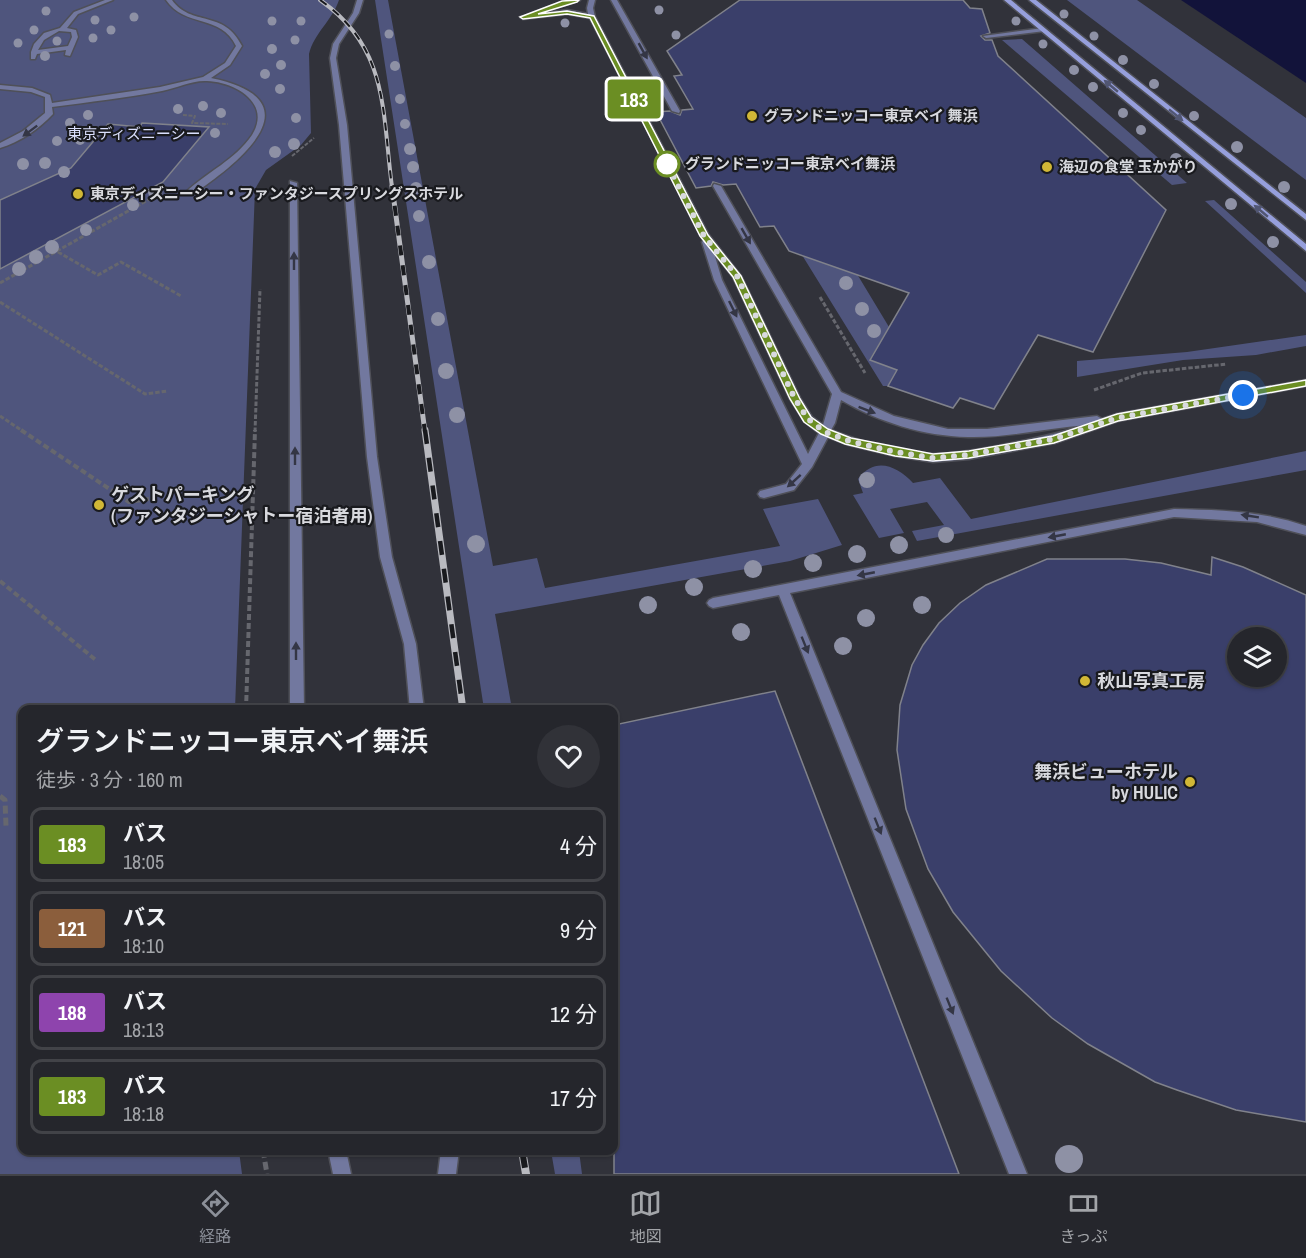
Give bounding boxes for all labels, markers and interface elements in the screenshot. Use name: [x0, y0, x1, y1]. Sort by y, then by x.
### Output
one-way arrow: [638, 43, 648, 60]
line badge: 183: [600, 80, 668, 118]
one-way arrow: [1103, 80, 1119, 93]
text: 183: [620, 85, 648, 114]
place label: グランドニッコー東京ベイ 舞浜: [764, 105, 978, 126]
one-way arrow: [1169, 108, 1184, 120]
marker: グランドニッコー東京ベイ 舞浜: [745, 109, 759, 123]
park label: 東京ディズニーシー: [67, 123, 201, 144]
one-way arrow: [23, 124, 38, 136]
marker: グランドニッコー東京ベイ舞浜: [654, 151, 680, 177]
place label: グランドニッコー東京ベイ舞浜: [685, 153, 896, 174]
place label: 海辺の食堂 玉かがり: [1059, 156, 1197, 177]
marker: 海辺の食堂 玉かがり: [1040, 160, 1054, 174]
place label: 東京ディズニーシー・ファンタジースプリングスホテル: [90, 183, 463, 204]
marker: 東京ディズニーシー・ファンタジースプリングスホテル: [71, 187, 85, 201]
one-way arrow: [1254, 205, 1269, 218]
one-way arrow: [741, 228, 751, 245]
one-way arrow: [289, 252, 299, 271]
one-way arrow: [728, 301, 737, 318]
your location: [1228, 380, 1258, 410]
one-way arrow: [858, 406, 876, 415]
one-way arrow: [290, 447, 300, 466]
one-way arrow: [787, 474, 802, 487]
place label: ゲストパーキング (ファンタジーシャトー宿泊者用): [111, 482, 373, 528]
marker: ゲストパーキング (ファンタジーシャトー宿泊者用): [92, 498, 106, 512]
one-way arrow: [1240, 512, 1259, 521]
one-way arrow: [1048, 532, 1067, 541]
one-way arrow: [856, 570, 875, 579]
map controls: [1227, 627, 1287, 687]
button: layers: [1227, 627, 1287, 687]
one-way arrow: [800, 636, 810, 654]
one-way arrow: [291, 642, 301, 661]
place label: 秋山写真工房: [1097, 668, 1205, 693]
marker: 秋山写真工房: [1078, 674, 1092, 688]
text: グランドニッコー東京ベイ舞浜: [36, 722, 428, 760]
button: heart: [537, 725, 600, 788]
place label: 舞浜ビューホテル by HULIC: [1034, 759, 1178, 805]
text: 徒歩 · 3 分 · 160 m: [36, 766, 183, 793]
marker: 舞浜ビューホテル by HULIC: [1183, 775, 1197, 789]
one-way arrow: [873, 817, 883, 835]
text: バス: [123, 818, 167, 848]
text: 183: [58, 830, 86, 859]
text: 4 分: [560, 831, 597, 861]
text: 18:05: [123, 848, 164, 875]
text: バス: [123, 902, 167, 932]
text: 121: [58, 914, 86, 943]
text: 9 分: [560, 915, 597, 945]
text: 18:10: [123, 932, 164, 959]
text: バス: [123, 986, 167, 1016]
text: 188: [58, 998, 86, 1027]
one-way arrow: [946, 998, 956, 1016]
text: 12 分: [550, 999, 597, 1029]
text: 18:13: [123, 1016, 164, 1043]
text: バス: [123, 1070, 167, 1100]
text: 183: [58, 1082, 86, 1111]
text: 17 分: [550, 1083, 597, 1113]
text: 18:18: [123, 1100, 164, 1127]
tab: 経路: [199, 1187, 232, 1247]
tab: 地図: [629, 1187, 662, 1247]
tab: きっぷ: [1060, 1187, 1107, 1247]

